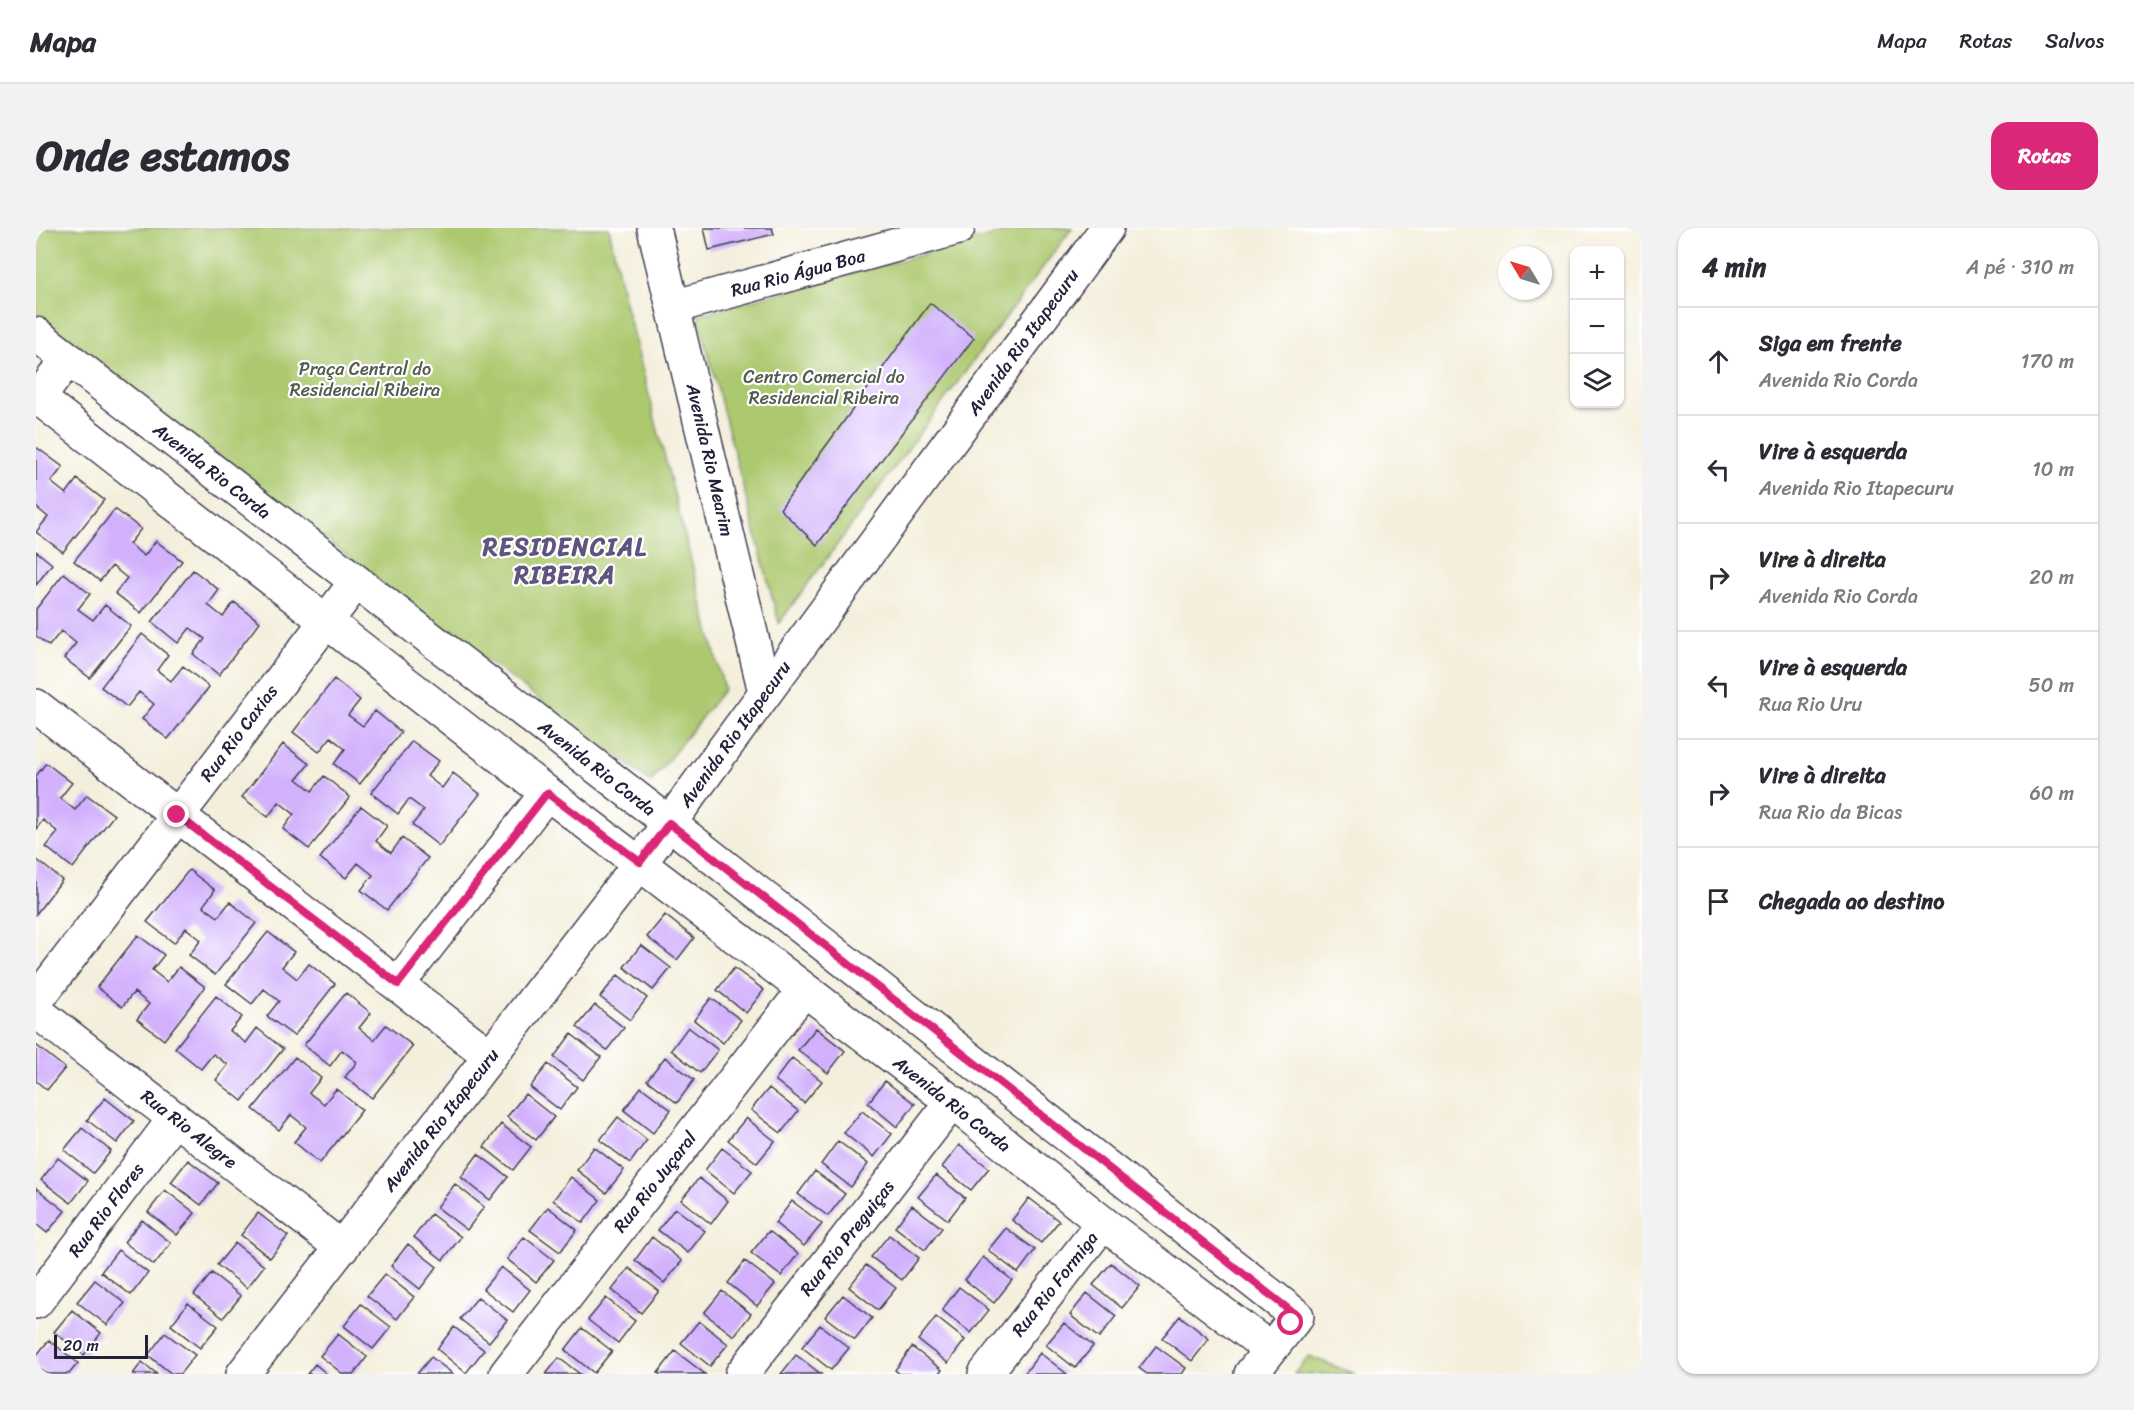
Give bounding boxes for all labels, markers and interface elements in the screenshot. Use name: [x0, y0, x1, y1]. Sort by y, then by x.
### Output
text: Mapa: [30, 17, 96, 66]
text: Mapa: [1877, 22, 1926, 60]
text: Rotas: [1959, 22, 2012, 60]
text: Salvos: [2045, 22, 2104, 60]
text: Onde estamos: [36, 119, 290, 193]
button: Rotas: [1991, 122, 2098, 190]
street label: Rua Rio Água Boa: [727, 239, 870, 306]
text: 4 min: [1702, 244, 1766, 290]
north arrow: [1498, 246, 1552, 300]
map controls: [1570, 246, 1624, 408]
button: +: [1570, 246, 1624, 300]
text: A pé · 310 m: [1966, 250, 2074, 285]
street label: Avenida Rio Itapecuru: [958, 261, 1088, 423]
button: −: [1570, 300, 1624, 354]
text: Siga em frente: [1759, 324, 1902, 363]
text: 170 m: [2021, 344, 2074, 379]
icon: ahead: [1702, 345, 1735, 378]
park label: Praça Central do Residencial Ribeira: [290, 353, 440, 406]
button: layers: [1570, 354, 1624, 408]
park label: Centro Comercial do Residencial Ribeira: [743, 361, 905, 414]
text: Avenida Rio Corda: [1759, 363, 1918, 398]
street label: Avenida Rio Mearim: [677, 379, 743, 540]
street label: Avenida Rio Corda: [145, 414, 278, 528]
text: Vire à esquerda: [1759, 432, 1907, 471]
text: 10 m: [2032, 452, 2074, 487]
icon: left: [1702, 453, 1735, 486]
text: Avenida Rio Itapecuru: [1759, 471, 1954, 506]
district label: RESIDENCIAL RIBEIRA: [482, 526, 647, 596]
text: Vire à direita: [1759, 540, 1886, 579]
text: 20 m: [2029, 560, 2074, 595]
icon: right: [1702, 561, 1735, 594]
text: Avenida Rio Corda: [1759, 579, 1918, 614]
text: Vire à esquerda: [1759, 648, 1907, 687]
street label: Avenida Rio Itapecuru: [670, 653, 800, 815]
text: 50 m: [2029, 668, 2074, 703]
icon: left: [1702, 669, 1735, 702]
street label: Rua Rio Caxias: [192, 677, 287, 789]
text: Rua Rio Uru: [1759, 687, 1862, 722]
street label: Avenida Rio Corda: [530, 711, 663, 825]
text: Vire à direita: [1759, 756, 1886, 795]
text: 60 m: [2029, 776, 2074, 811]
icon: right: [1702, 777, 1735, 810]
text: Rua Rio da Bicas: [1759, 795, 1902, 830]
route end: [163, 801, 189, 827]
text: Chegada ao destino: [1759, 882, 1944, 921]
icon: arrive: [1702, 885, 1735, 918]
street label: Avenida Rio Itapecuru: [374, 1041, 508, 1200]
street label: Avenida Rio Corda: [885, 1047, 1018, 1161]
street label: Rua Rio Alegre: [134, 1081, 245, 1177]
street label: Rua Rio Juçaral: [605, 1124, 706, 1240]
street label: Rua Rio Flores: [60, 1155, 153, 1264]
street label: Rua Rio Preguiças: [791, 1172, 903, 1303]
street label: Rua Rio Formiga: [1003, 1224, 1107, 1344]
route start: [1277, 1309, 1303, 1335]
text: 20 m: [63, 1331, 99, 1360]
scale bar: [54, 1332, 148, 1360]

